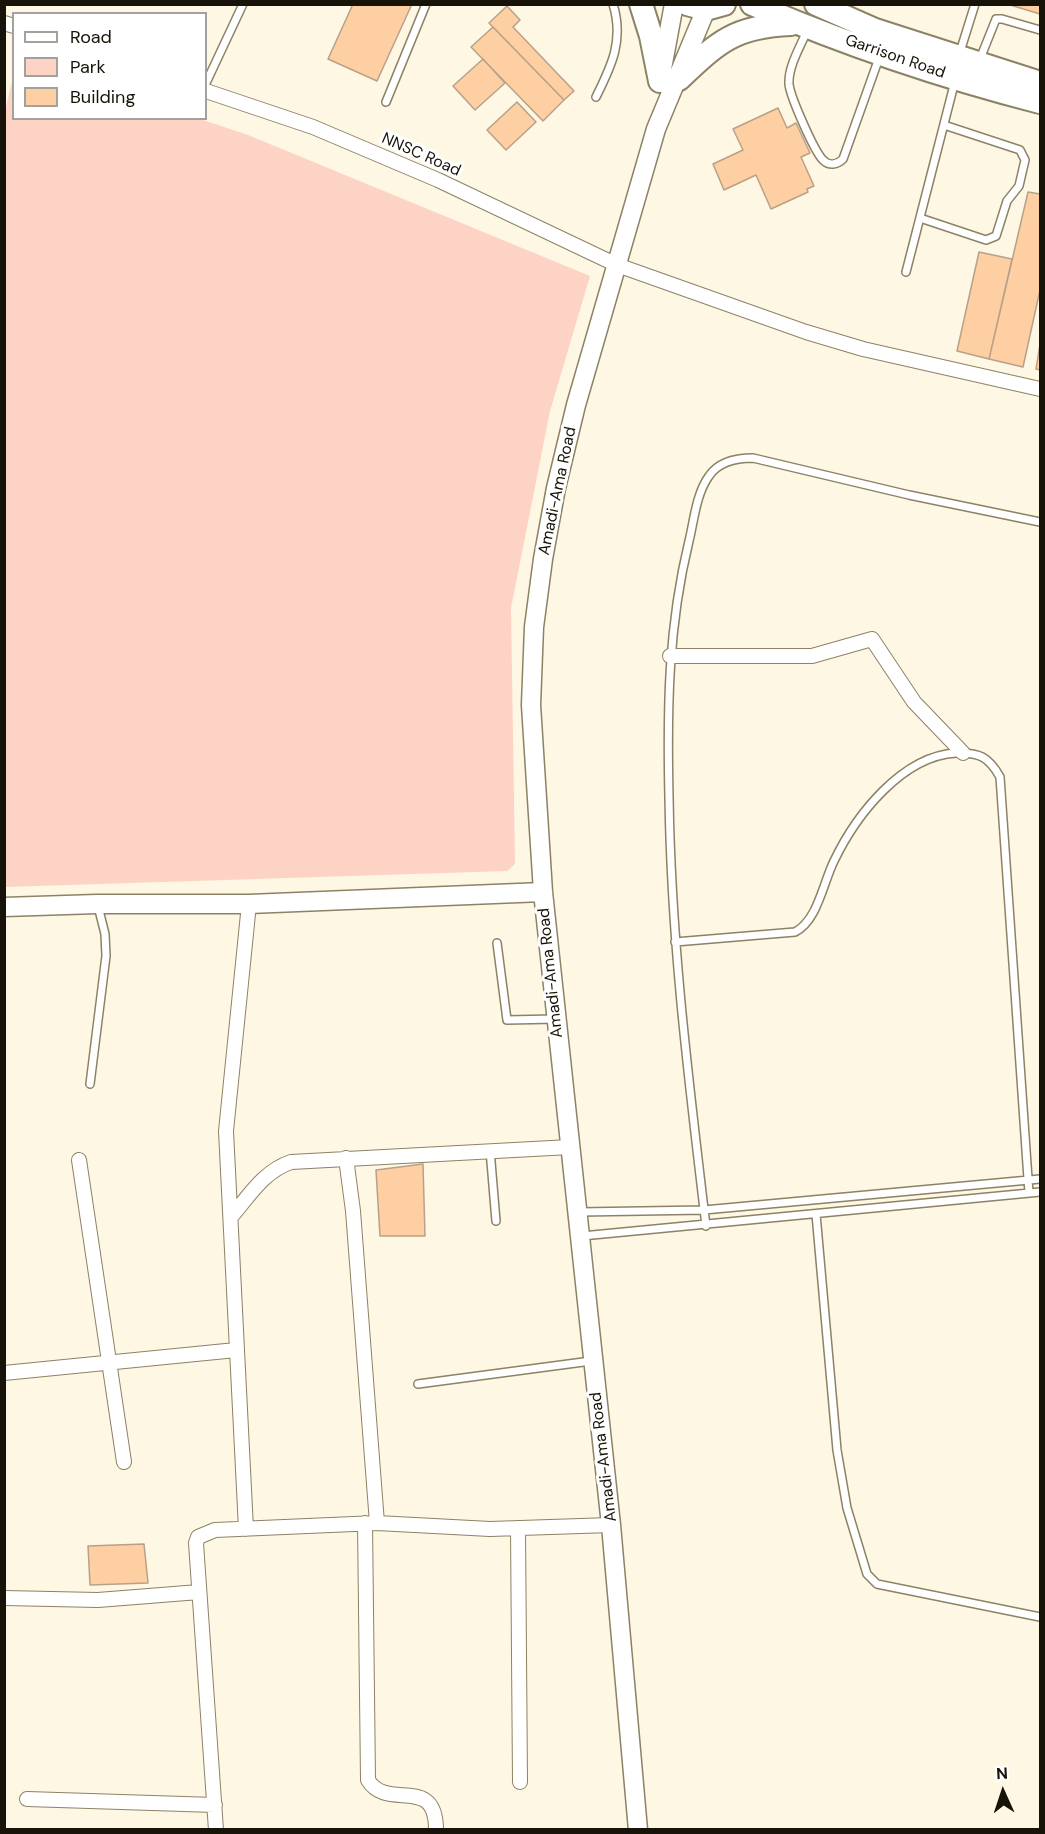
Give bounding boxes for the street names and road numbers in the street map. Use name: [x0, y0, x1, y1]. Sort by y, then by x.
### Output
street label: Garrison Road: [842, 31, 948, 83]
street label: NNSC Road: [379, 129, 463, 181]
street label: Amadi-Ama Road: [535, 425, 581, 557]
street label: Amadi-Ama Road: [535, 907, 567, 1039]
street label: Amadi-Ama Road: [587, 1391, 621, 1523]

